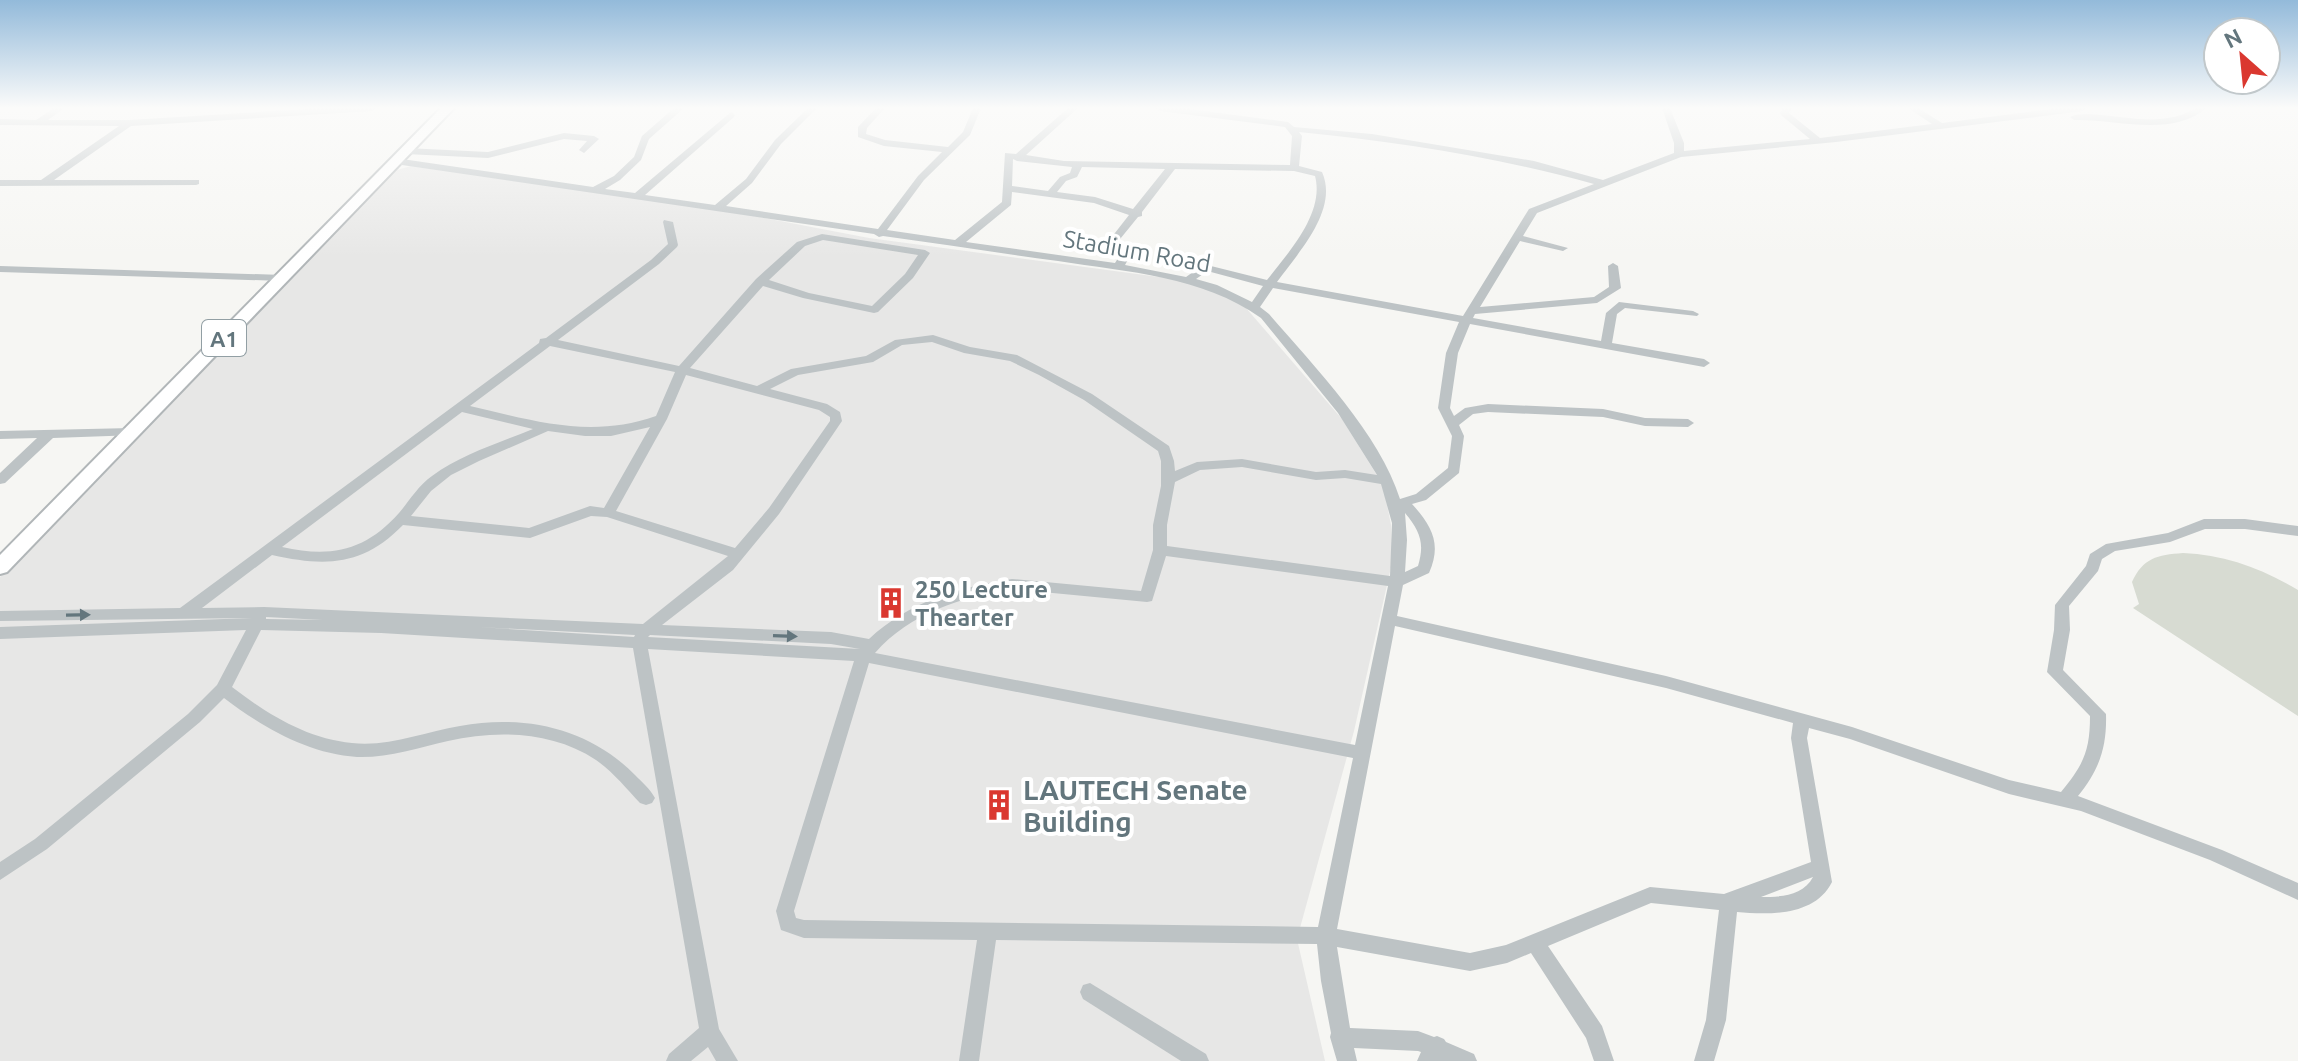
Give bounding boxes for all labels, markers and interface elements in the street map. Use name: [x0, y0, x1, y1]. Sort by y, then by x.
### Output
north arrow: [2202, 16, 2282, 96]
text: N: [2220, 23, 2246, 53]
street label: Stadium Road: [1061, 225, 1213, 277]
road number: A1: [202, 320, 246, 356]
place label: 250 Lecture Thearter: [915, 576, 1048, 631]
building icon: 250 Lecture Thearter: [874, 586, 908, 620]
one-way arrow: [66, 608, 91, 621]
one-way arrow: [773, 630, 798, 643]
place label: LAUTECH Senate Building: [1023, 774, 1248, 837]
building icon: LAUTECH Senate Building: [982, 788, 1016, 822]

